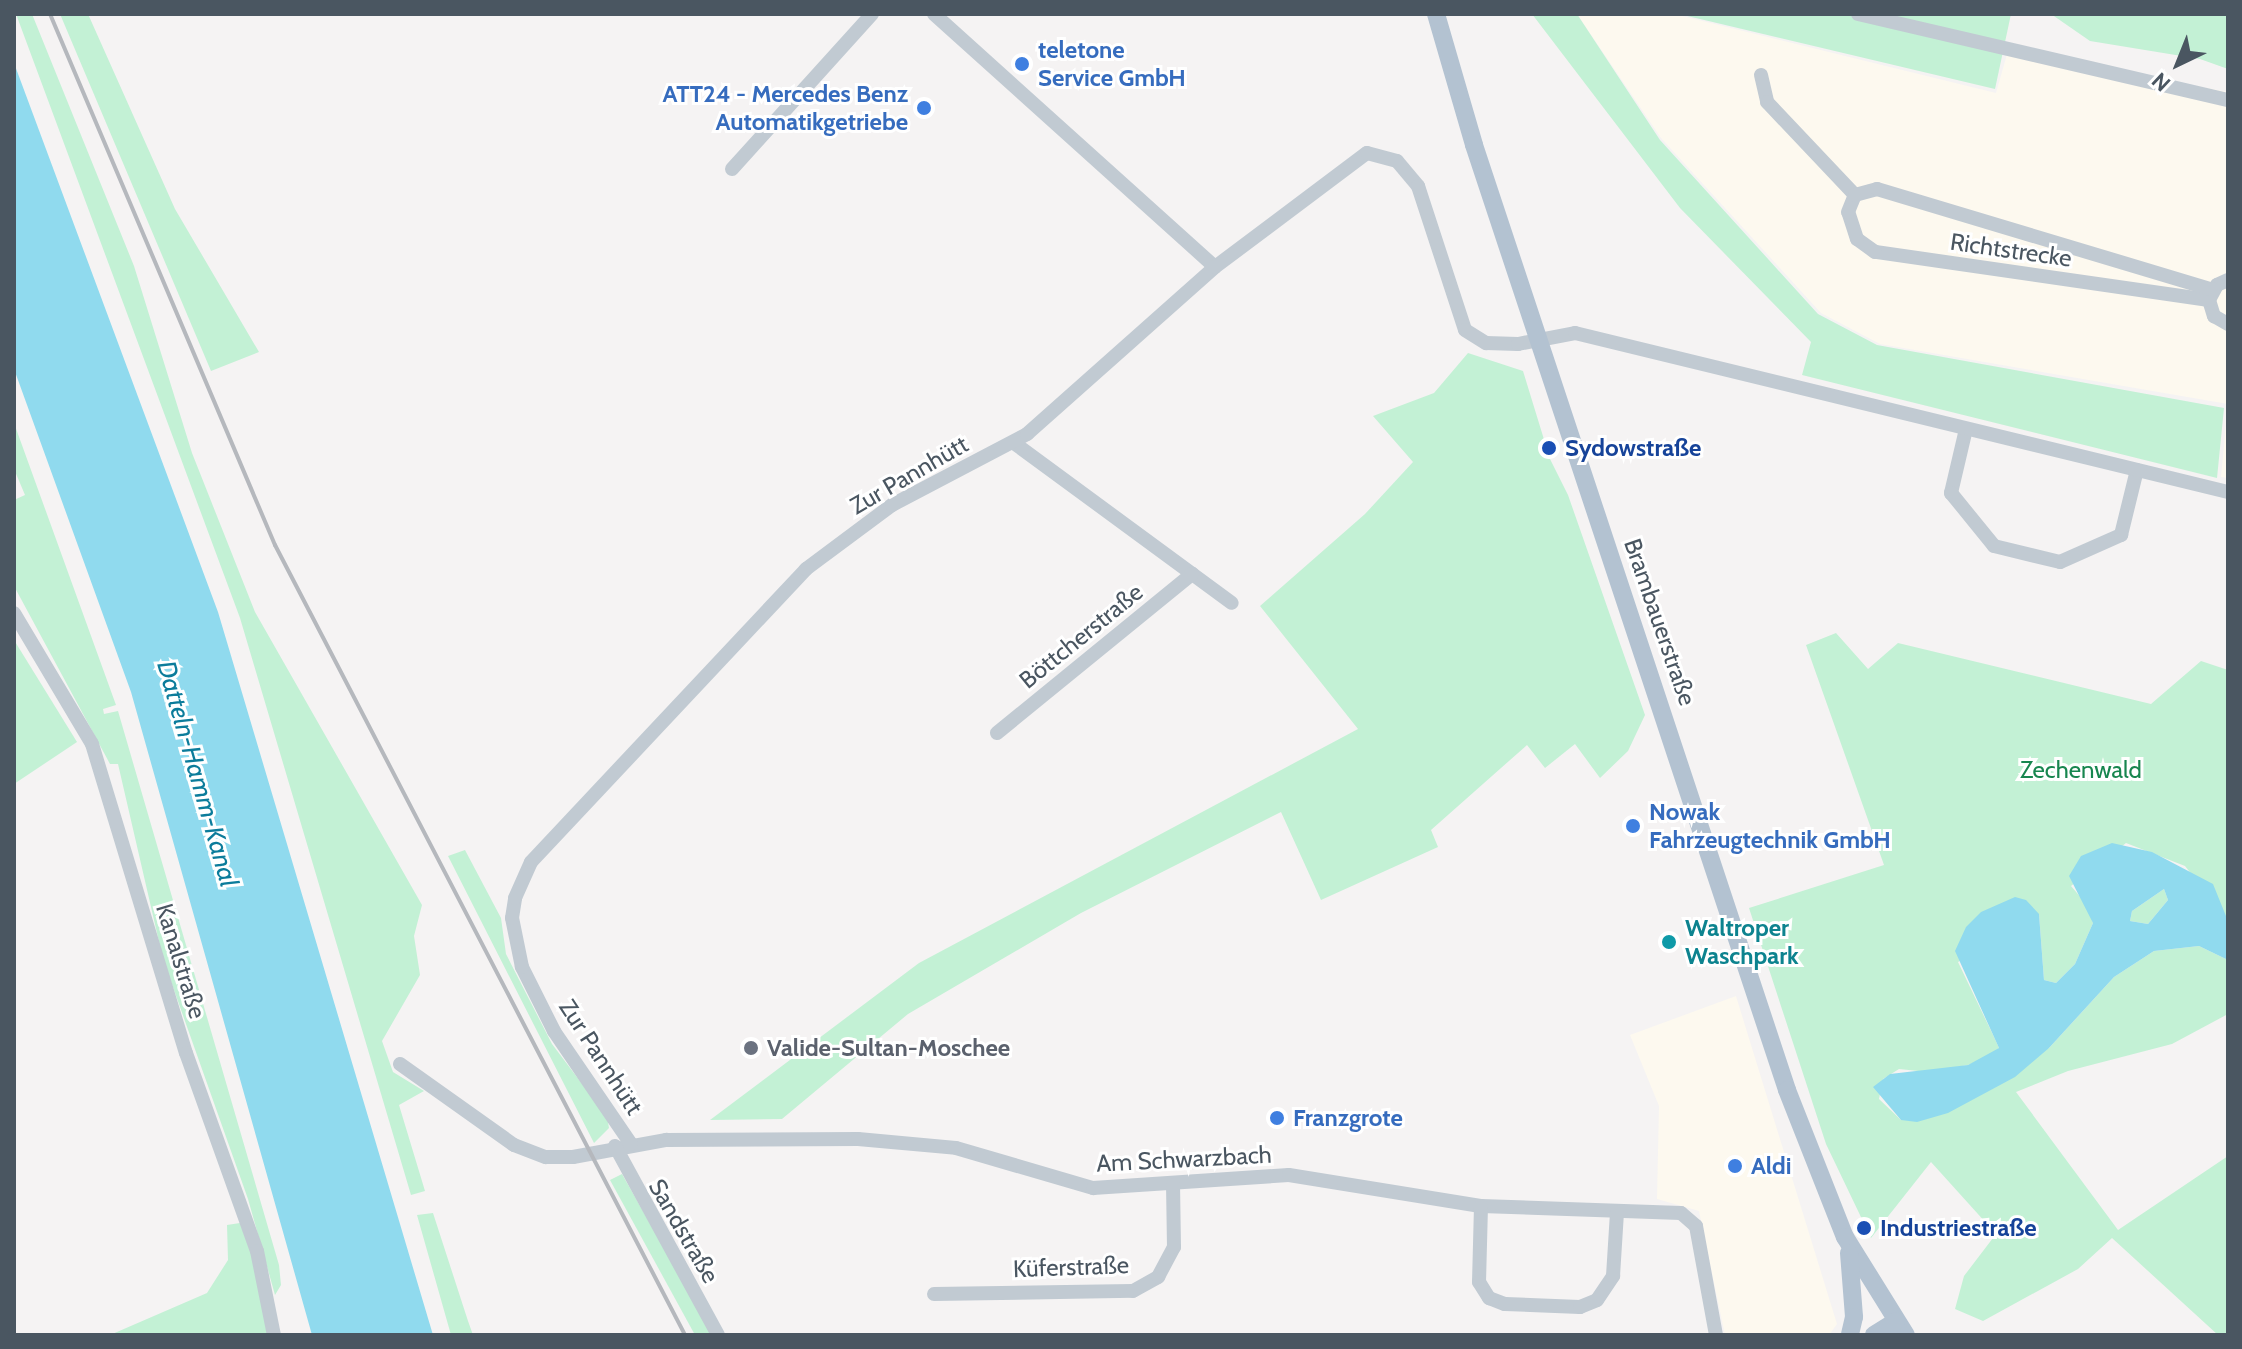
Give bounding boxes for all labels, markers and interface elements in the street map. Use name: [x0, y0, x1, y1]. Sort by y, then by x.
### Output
north arrow: [2138, 24, 2218, 104]
place label: teletone Service GmbH: [1038, 36, 1186, 92]
marker: teletone Service GmbH: [1013, 55, 1031, 73]
text: N: [2146, 67, 2176, 97]
place label: ATT24 - Mercedes Benz Automatikgetriebe: [663, 80, 908, 136]
marker: ATT24 - Mercedes Benz Automatikgetriebe: [915, 99, 933, 117]
street label: Richtstrecke: [1948, 227, 2074, 273]
street label: Zur Pannhütt: [845, 430, 973, 520]
place label: Sydowstraße: [1565, 434, 1701, 462]
marker: Sydowstraße: [1540, 439, 1558, 457]
street label: Brambauerstraße: [1618, 535, 1702, 709]
street label: Böttcherstraße: [1014, 578, 1148, 694]
water label: Datteln-Hamm-Kanal: [150, 657, 244, 891]
park label: Zechenwald: [2020, 756, 2142, 784]
place label: Nowak Fahrzeugtechnik GmbH: [1649, 798, 1891, 854]
marker: Nowak Fahrzeugtechnik GmbH: [1624, 817, 1642, 835]
street label: Kanalstraße: [150, 900, 212, 1022]
place label: Waltroper Waschpark: [1685, 914, 1799, 970]
marker: Waltroper Waschpark: [1660, 933, 1678, 951]
street label: Zur Pannhütt: [553, 994, 649, 1120]
place label: Valide-Sultan-Moschee: [767, 1034, 1010, 1062]
marker: Valide-Sultan-Moschee: [742, 1039, 760, 1057]
place label: Franzgrote: [1293, 1104, 1403, 1132]
marker: Franzgrote: [1268, 1109, 1286, 1127]
street label: Am Schwarzbach: [1096, 1140, 1272, 1178]
place label: Aldi: [1751, 1152, 1791, 1180]
marker: Aldi: [1726, 1157, 1744, 1175]
street label: Sandstraße: [643, 1174, 725, 1288]
place label: Industriestraße: [1880, 1214, 2037, 1242]
marker: Industriestraße: [1855, 1219, 1873, 1237]
street label: Küferstraße: [1012, 1251, 1130, 1283]

